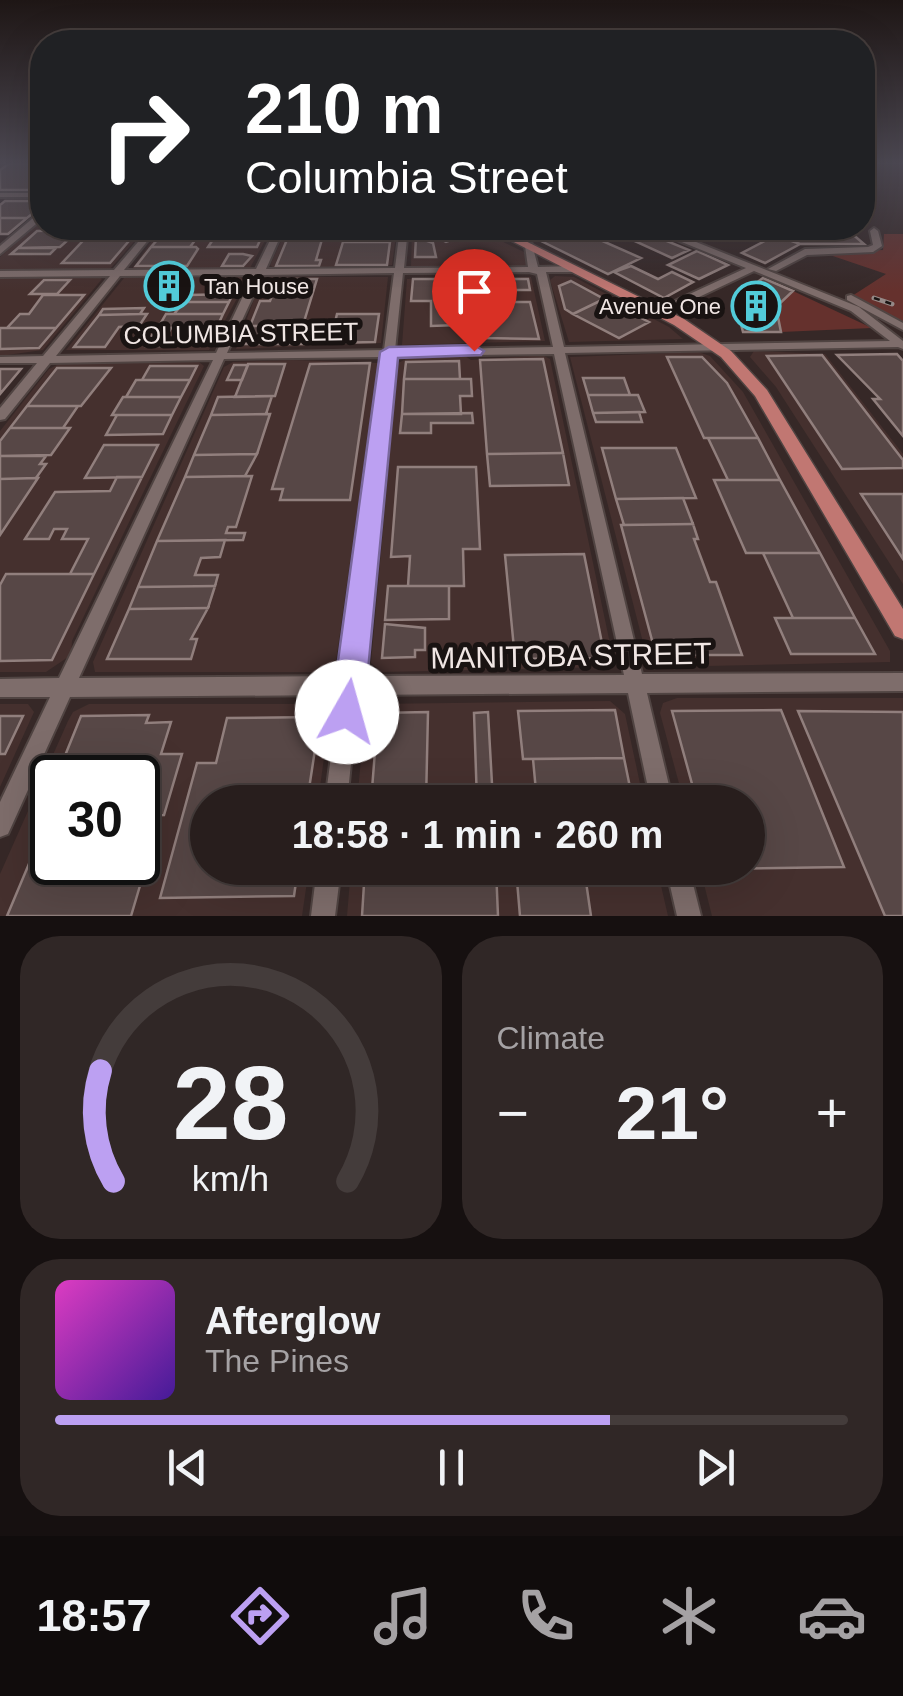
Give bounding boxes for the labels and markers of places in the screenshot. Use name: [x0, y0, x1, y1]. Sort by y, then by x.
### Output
pin: [432, 249, 517, 352]
building icon: Tan House: [143, 260, 195, 312]
place label: Tan House: [204, 274, 309, 299]
building icon: Avenue One: [730, 280, 782, 332]
place label: Avenue One: [599, 294, 721, 319]

